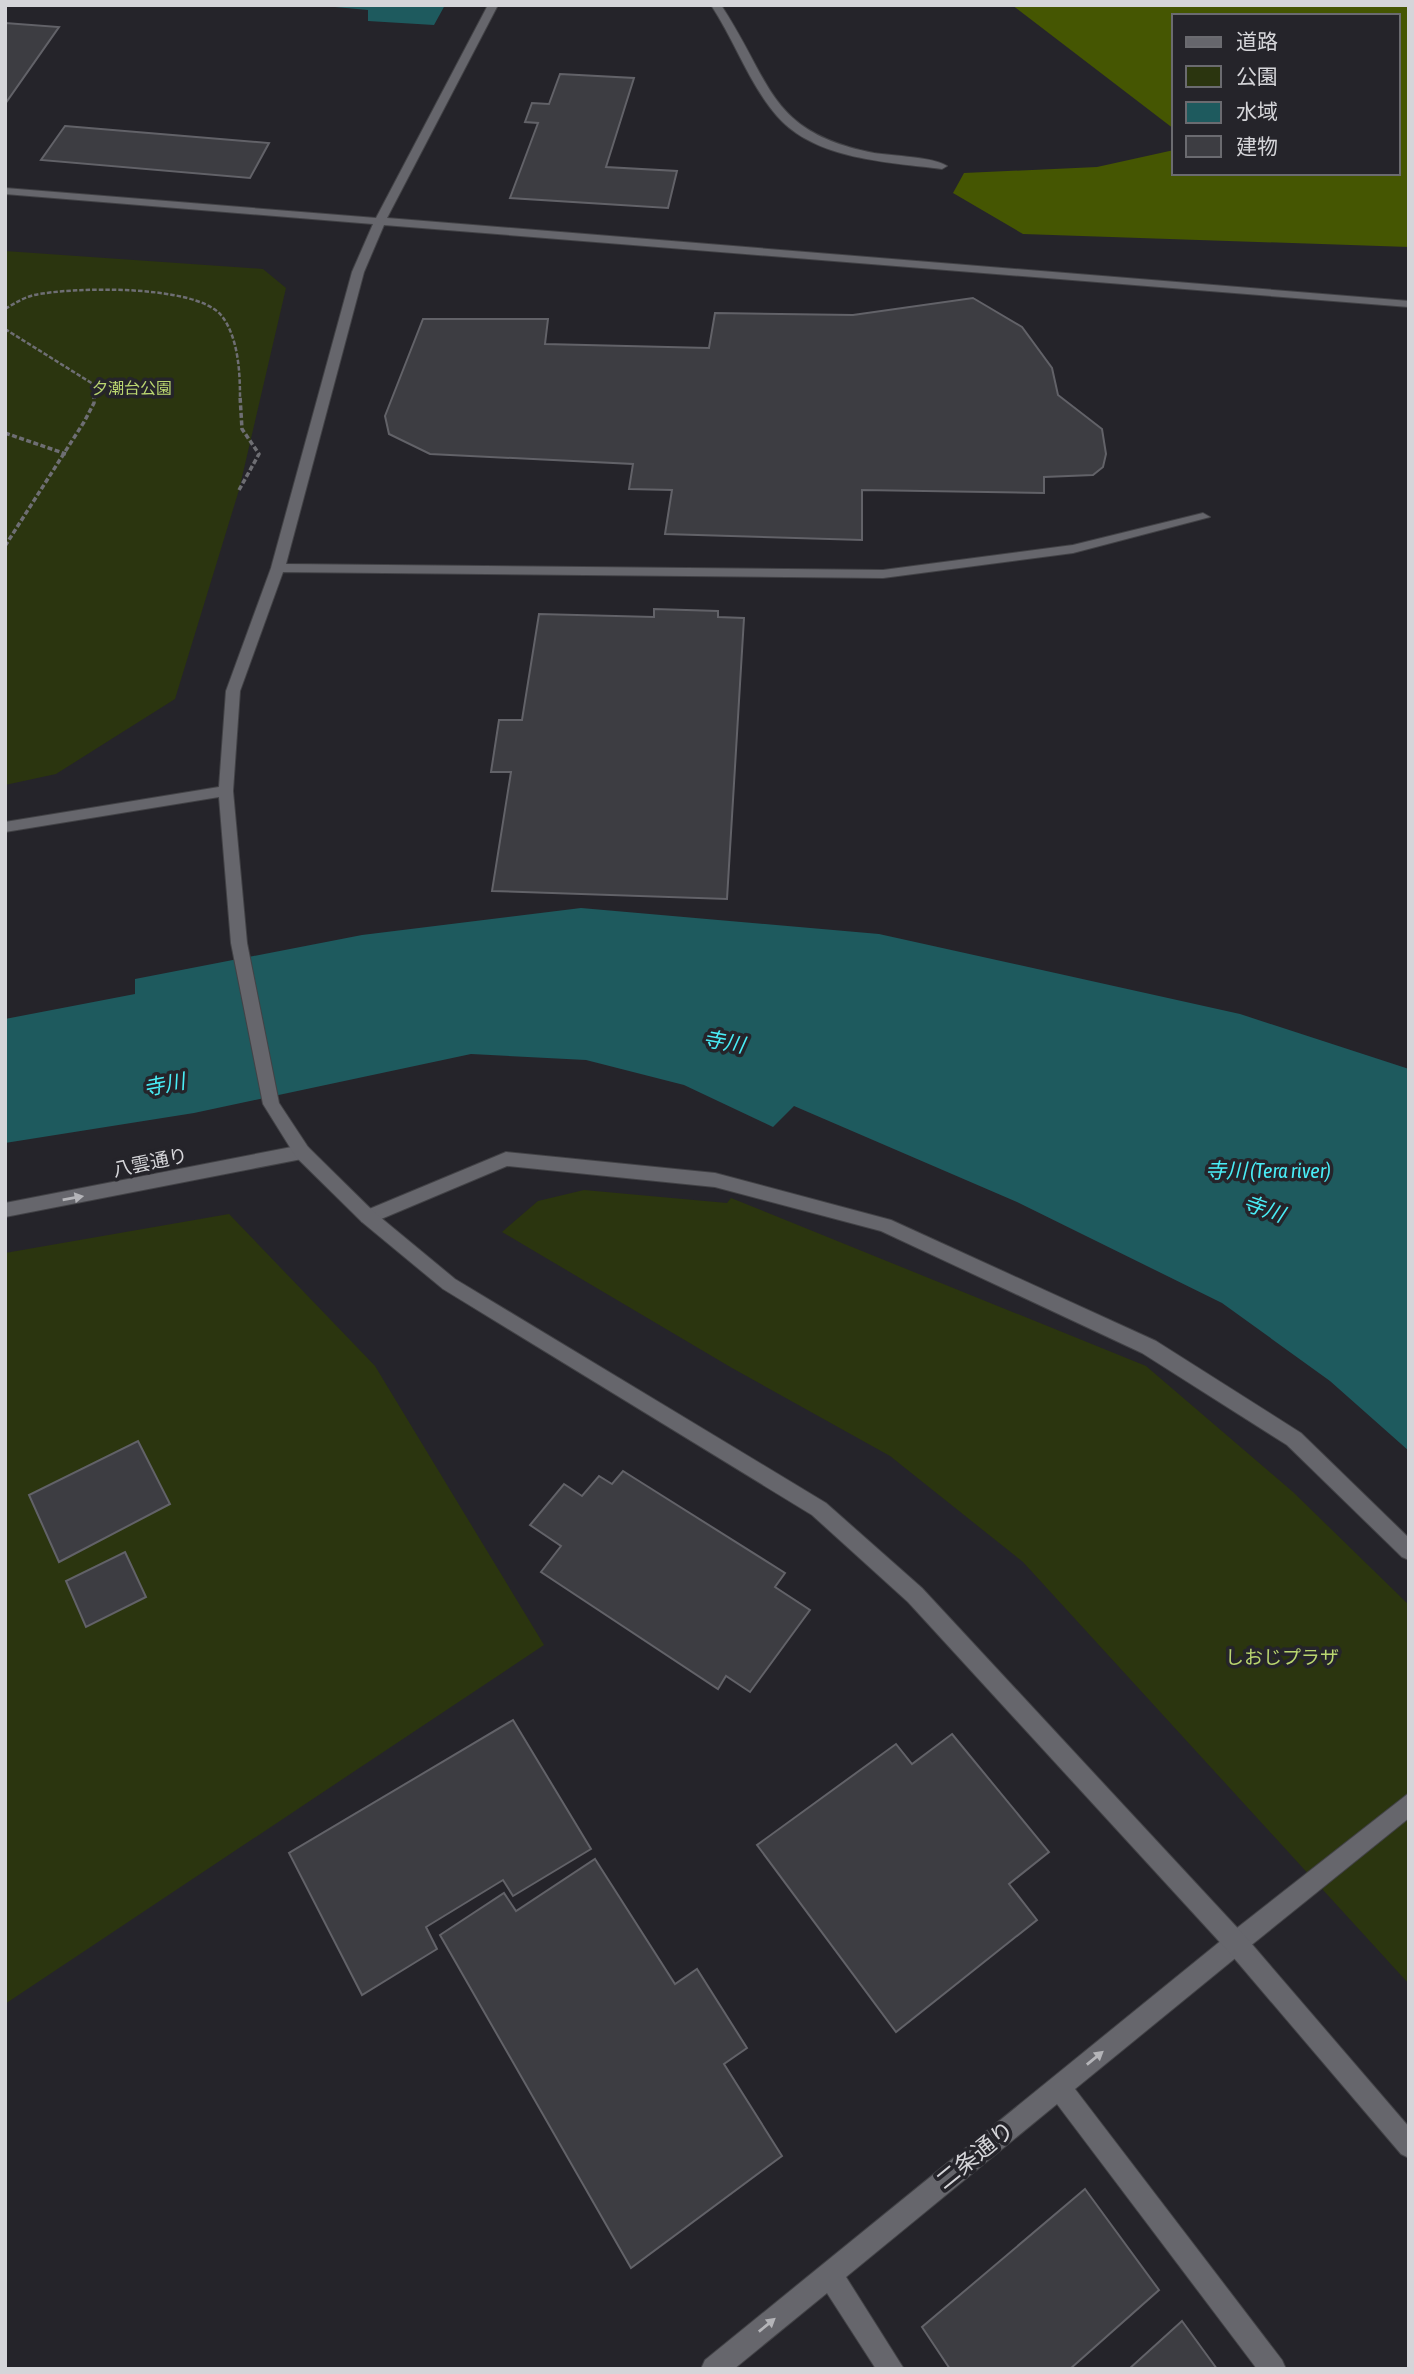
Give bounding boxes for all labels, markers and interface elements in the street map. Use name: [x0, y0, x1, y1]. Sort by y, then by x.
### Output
legend: [1172, 14, 1400, 175]
text: 道路: [1236, 29, 1278, 53]
text: 公園: [1236, 64, 1278, 88]
text: 水域: [1236, 99, 1278, 123]
text: 建物: [1236, 134, 1278, 158]
park label: 夕潮台公園: [92, 379, 172, 397]
water label: 寺川: [701, 1026, 749, 1057]
water label: 寺川: [141, 1068, 189, 1100]
street label: 八雲通り: [111, 1143, 189, 1181]
water label: 寺川 (Tera river): [1205, 1158, 1331, 1182]
water label: 寺川: [1240, 1190, 1290, 1227]
one-way arrow: [62, 1193, 84, 1204]
park label: しおじプラザ: [1225, 1646, 1339, 1668]
one-way arrow: [1086, 2050, 1104, 2065]
street label: 二条通り: [931, 2116, 1019, 2194]
one-way arrow: [758, 2318, 776, 2333]

